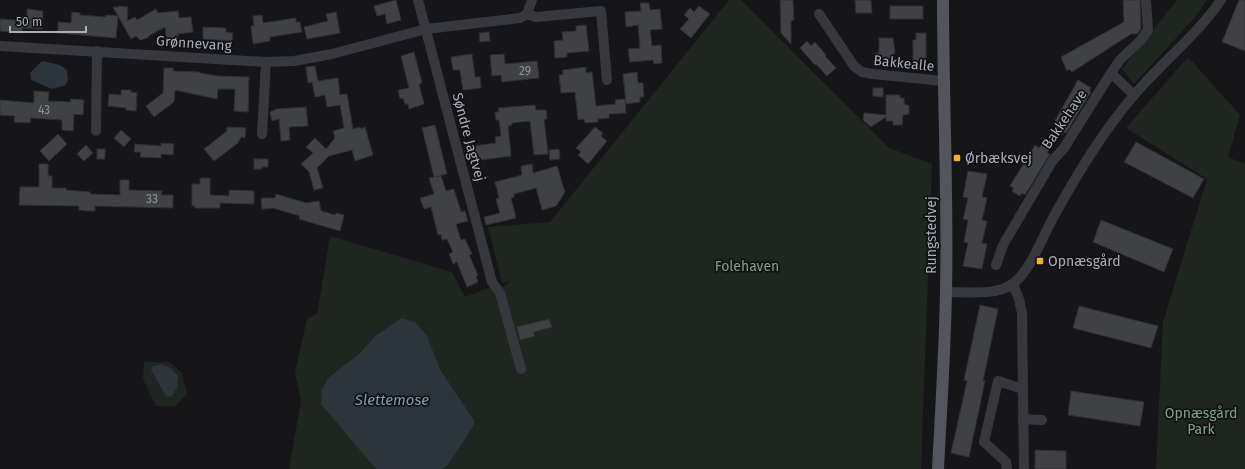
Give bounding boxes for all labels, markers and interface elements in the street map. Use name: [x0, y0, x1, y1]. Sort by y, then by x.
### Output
scale bar: [10, 8, 86, 34]
text: 50 m: [16, 15, 42, 29]
street label: Grønnevang: [156, 32, 233, 55]
street label: Bakkealle: [873, 52, 935, 75]
house number: 29: [519, 64, 531, 78]
street label: Bakkehave: [1038, 86, 1090, 152]
street label: Søndre Jagtvej: [449, 91, 489, 183]
house number: 43: [38, 103, 50, 117]
place label: Ørbæksvej: [965, 150, 1032, 167]
marker: Ørbæksvej: [952, 153, 962, 163]
house number: 33: [146, 192, 158, 206]
street label: Rungstedvej: [923, 196, 940, 274]
place label: Opnæsgård: [1048, 253, 1121, 270]
marker: Opnæsgård: [1035, 256, 1045, 266]
park label: Folehaven: [715, 258, 779, 275]
water label: Slettemose: [354, 391, 429, 409]
park label: Opnæsgård Park: [1165, 405, 1237, 438]

